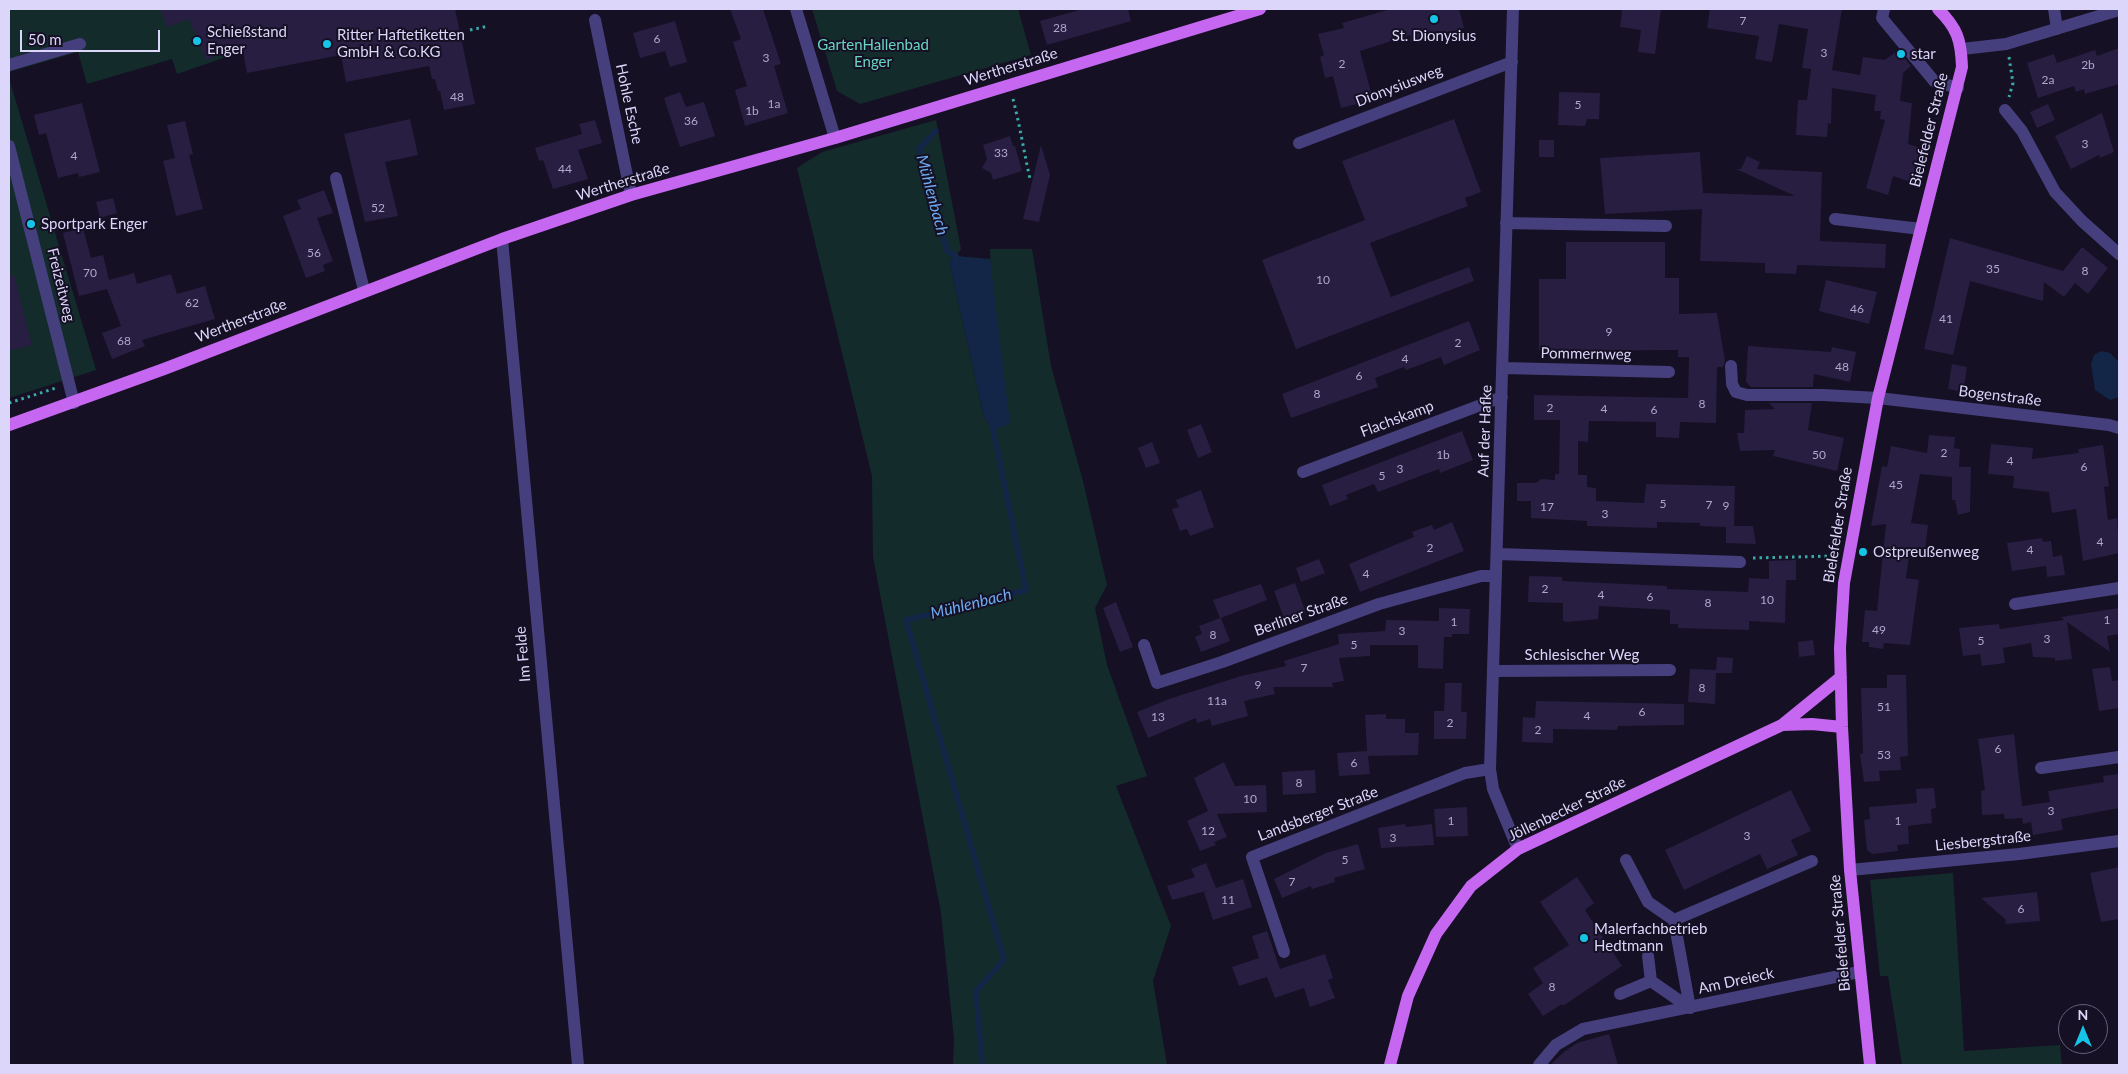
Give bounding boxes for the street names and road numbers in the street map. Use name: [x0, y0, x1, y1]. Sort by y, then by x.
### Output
street label: Wertherstraße: [962, 44, 1060, 90]
street label: Dionysiusweg: [1353, 61, 1445, 111]
street label: Hohle Esche: [612, 62, 646, 146]
street label: Bielefelder Straße: [1906, 71, 1952, 189]
street label: Wertherstraße: [574, 159, 672, 205]
street label: Freizeitweg: [43, 246, 79, 324]
street label: Wertherstraße: [193, 295, 289, 347]
street label: Pommernweg: [1540, 344, 1632, 364]
street label: Bogenstraße: [1958, 382, 2042, 410]
street label: Auf der Hafke: [1474, 385, 1496, 477]
street label: Flachskamp: [1358, 397, 1436, 441]
street label: Bielefelder Straße: [1820, 466, 1856, 584]
street label: Berliner Straße: [1252, 590, 1350, 640]
street label: Im Felde: [512, 625, 534, 683]
street label: Schlesischer Weg: [1525, 646, 1639, 664]
street label: Jöllenbecker Straße: [1505, 773, 1629, 845]
street label: Landsberger Straße: [1255, 783, 1381, 845]
street label: Liesbergstraße: [1934, 827, 2032, 855]
street label: Bielefelder Straße: [1826, 874, 1854, 992]
street label: Am Dreieck: [1697, 964, 1775, 998]

